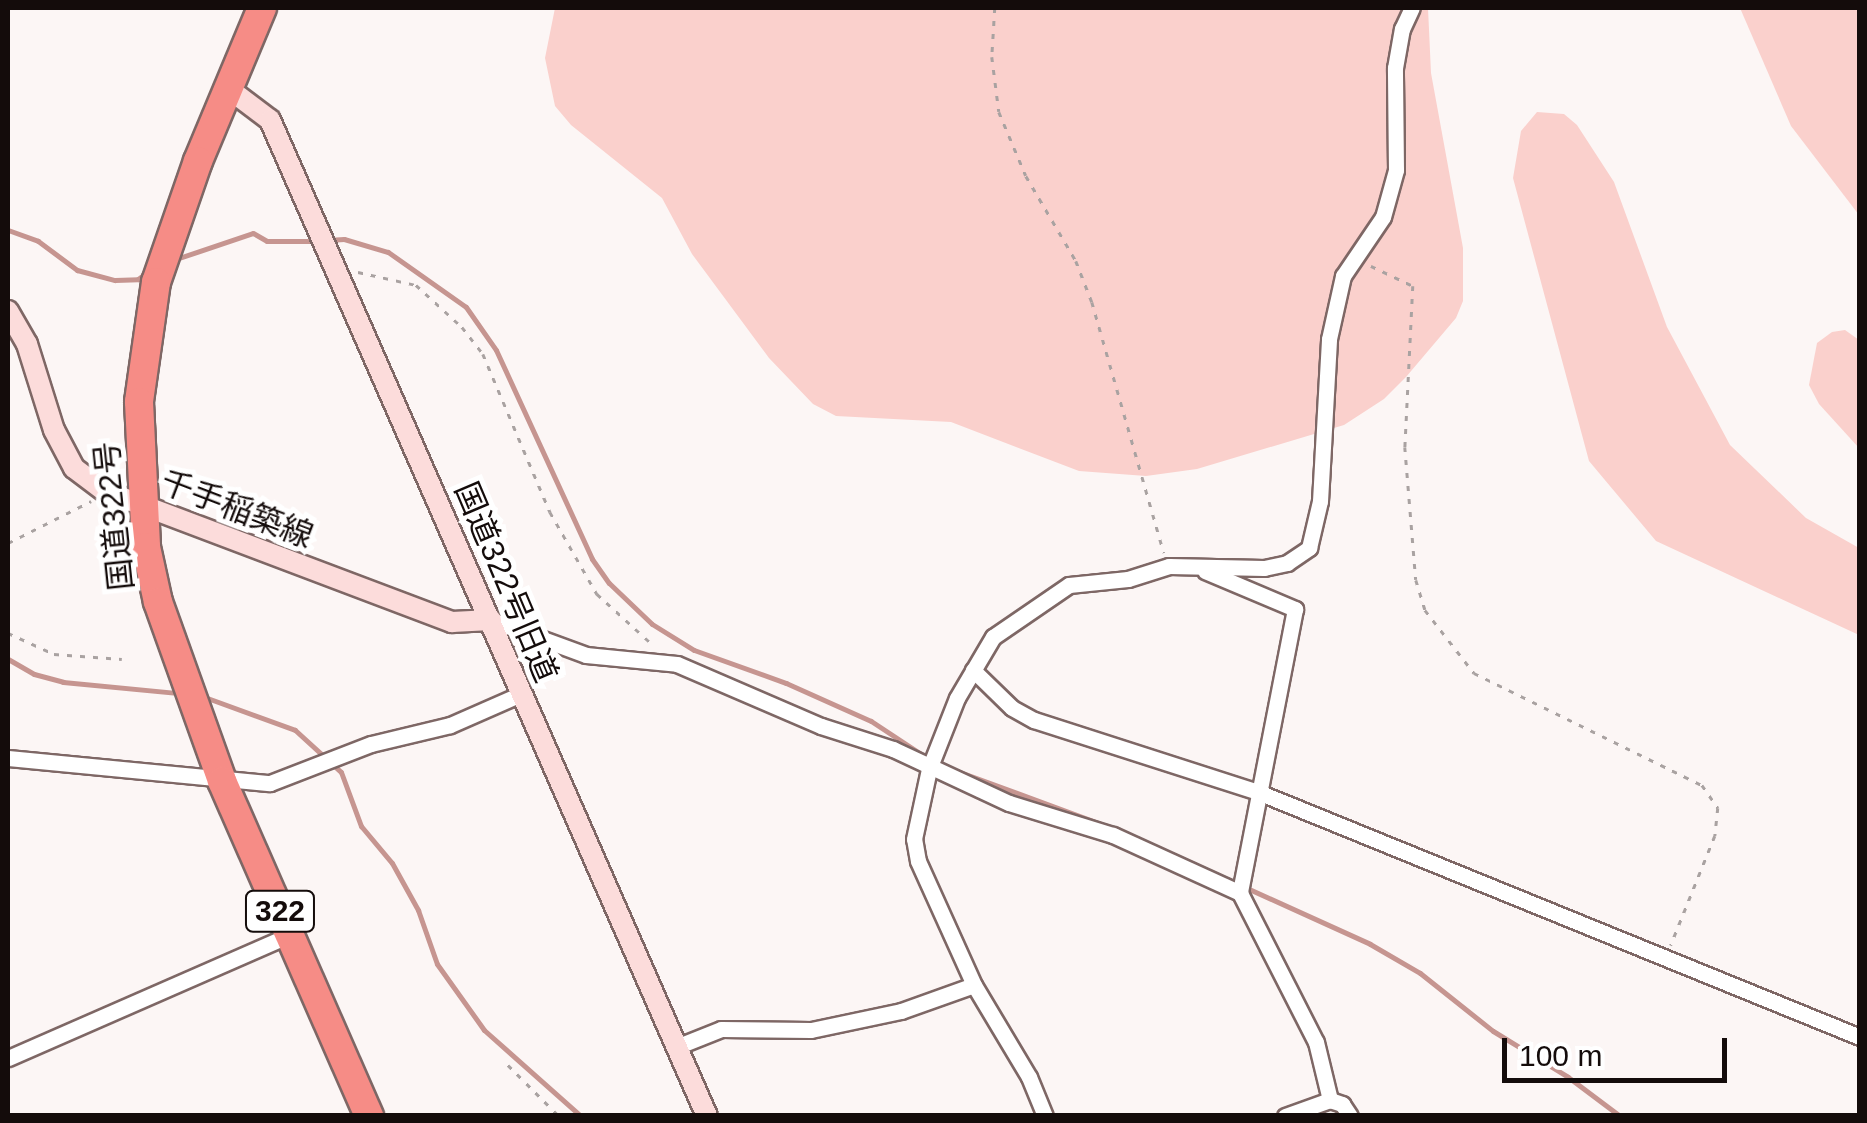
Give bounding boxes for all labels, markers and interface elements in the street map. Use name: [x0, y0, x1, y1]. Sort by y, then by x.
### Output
street label: 国道322号: [87, 440, 141, 592]
street label: 千手稲築線: [155, 462, 319, 556]
street label: 国道322号旧道: [447, 476, 565, 688]
road number: 322: [242, 886, 318, 936]
scale bar: [1507, 1018, 1732, 1080]
text: 100 m: [1519, 1039, 1602, 1072]

